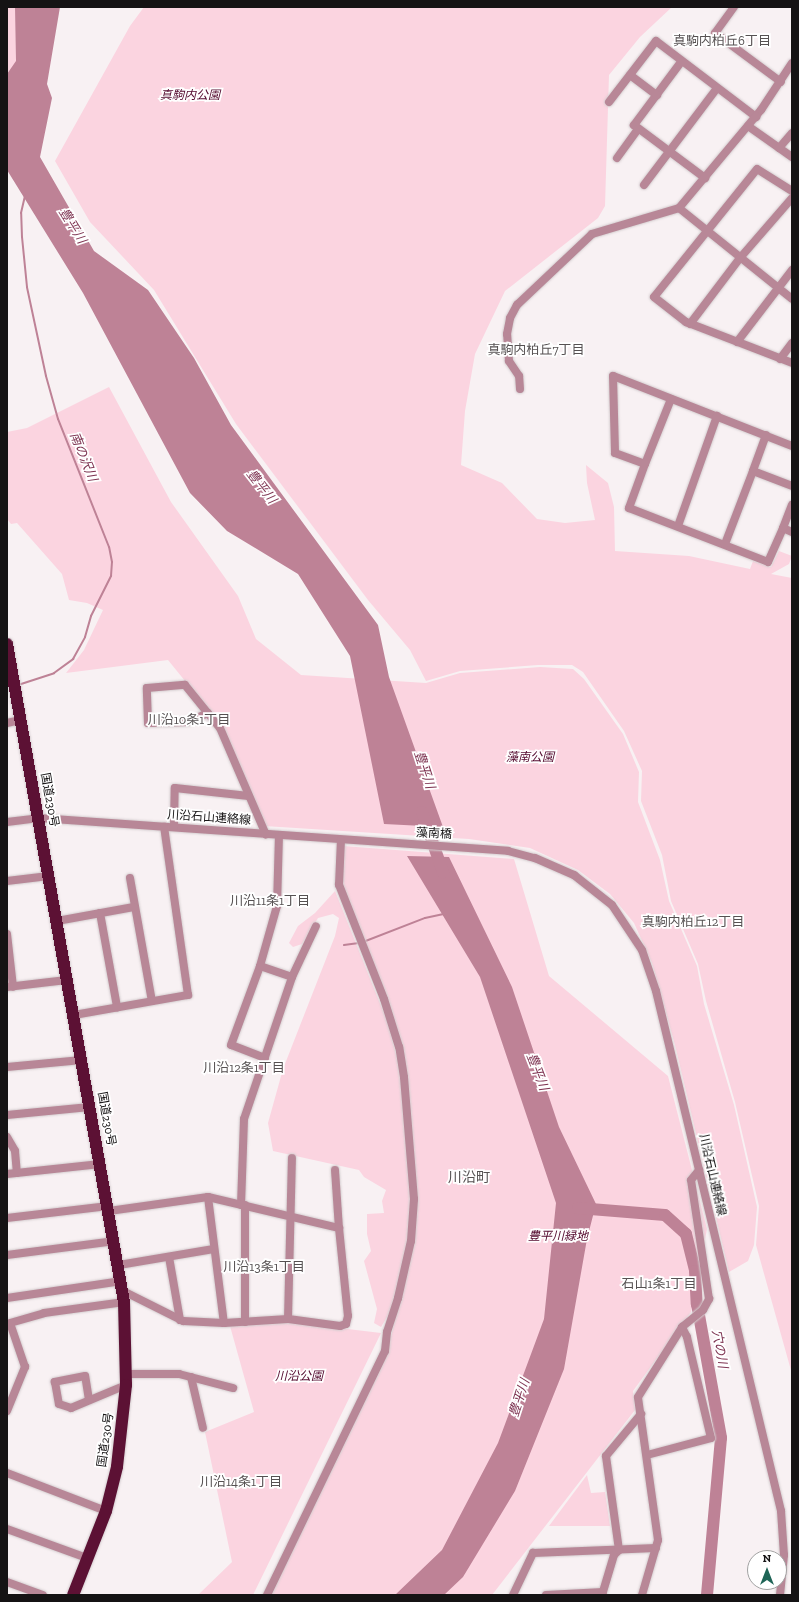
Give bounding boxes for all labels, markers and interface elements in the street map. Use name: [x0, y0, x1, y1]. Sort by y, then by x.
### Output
district label: 真駒内柏丘6丁目: [673, 33, 771, 49]
park label: 真駒内公園: [160, 89, 220, 103]
water label: 豊平川: [55, 205, 89, 247]
district label: 真駒内柏丘7丁目: [487, 342, 585, 358]
water label: 南の沢川: [66, 430, 100, 484]
water label: 豊平川: [243, 467, 279, 507]
district label: 川沿10条1丁目: [148, 712, 230, 728]
water label: 豊平川: [411, 749, 437, 791]
park label: 藻南公園: [506, 751, 554, 765]
street label: 国道230号: [37, 772, 61, 828]
street label: 川沿石山連絡線: [167, 808, 251, 828]
street label: 藻南橋: [416, 826, 452, 842]
district label: 川沿11条1丁目: [230, 893, 310, 909]
district label: 真駒内柏丘12丁目: [642, 914, 744, 930]
water label: 豊平川: [523, 1051, 551, 1093]
district label: 川沿12条1丁目: [203, 1060, 285, 1076]
street label: 国道230号: [94, 1091, 118, 1147]
street label: 川沿石山連絡線: [696, 1132, 728, 1218]
district label: 川沿町: [448, 1170, 490, 1186]
park label: 豊平川緑地: [528, 1230, 588, 1244]
district label: 川沿13条1丁目: [223, 1259, 305, 1275]
district label: 石山1条1丁目: [621, 1276, 697, 1292]
water label: 穴の川: [708, 1328, 730, 1370]
park label: 川沿公園: [275, 1370, 323, 1384]
water label: 豊平川: [507, 1377, 533, 1419]
street label: 国道230号: [95, 1412, 117, 1468]
district label: 川沿14条1丁目: [200, 1474, 282, 1490]
north arrow: [747, 1550, 787, 1590]
text: N: [763, 1552, 771, 1565]

